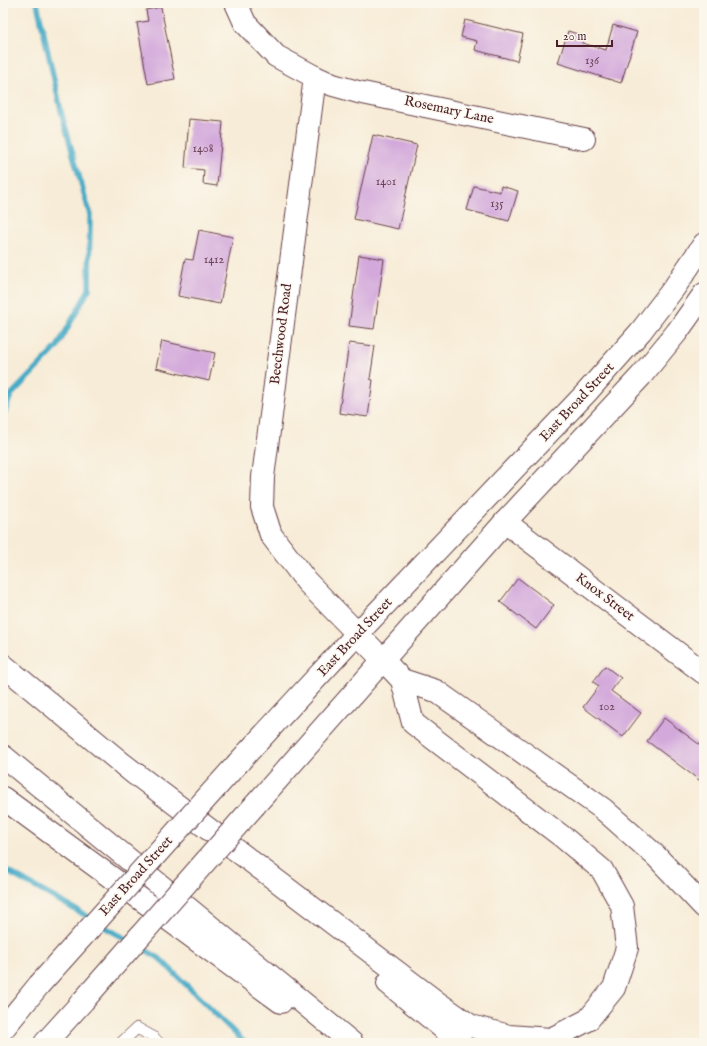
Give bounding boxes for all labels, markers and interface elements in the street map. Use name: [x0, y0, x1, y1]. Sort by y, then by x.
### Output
scale bar: [557, 22, 612, 48]
text: 20 m: [563, 29, 586, 44]
house number: 136: [585, 53, 600, 68]
street label: Rosemary Lane: [402, 92, 496, 128]
house number: 1408: [193, 141, 214, 156]
house number: 1401: [376, 174, 396, 189]
house number: 135: [490, 196, 504, 211]
house number: 1412: [204, 252, 225, 267]
street label: Beechwood Road: [266, 282, 296, 386]
street label: East Broad Street: [536, 358, 618, 445]
street label: Knox Street: [572, 569, 638, 625]
street label: East Broad Street: [314, 593, 396, 680]
house number: 102: [599, 699, 615, 714]
street label: East Broad Street: [95, 832, 177, 920]

